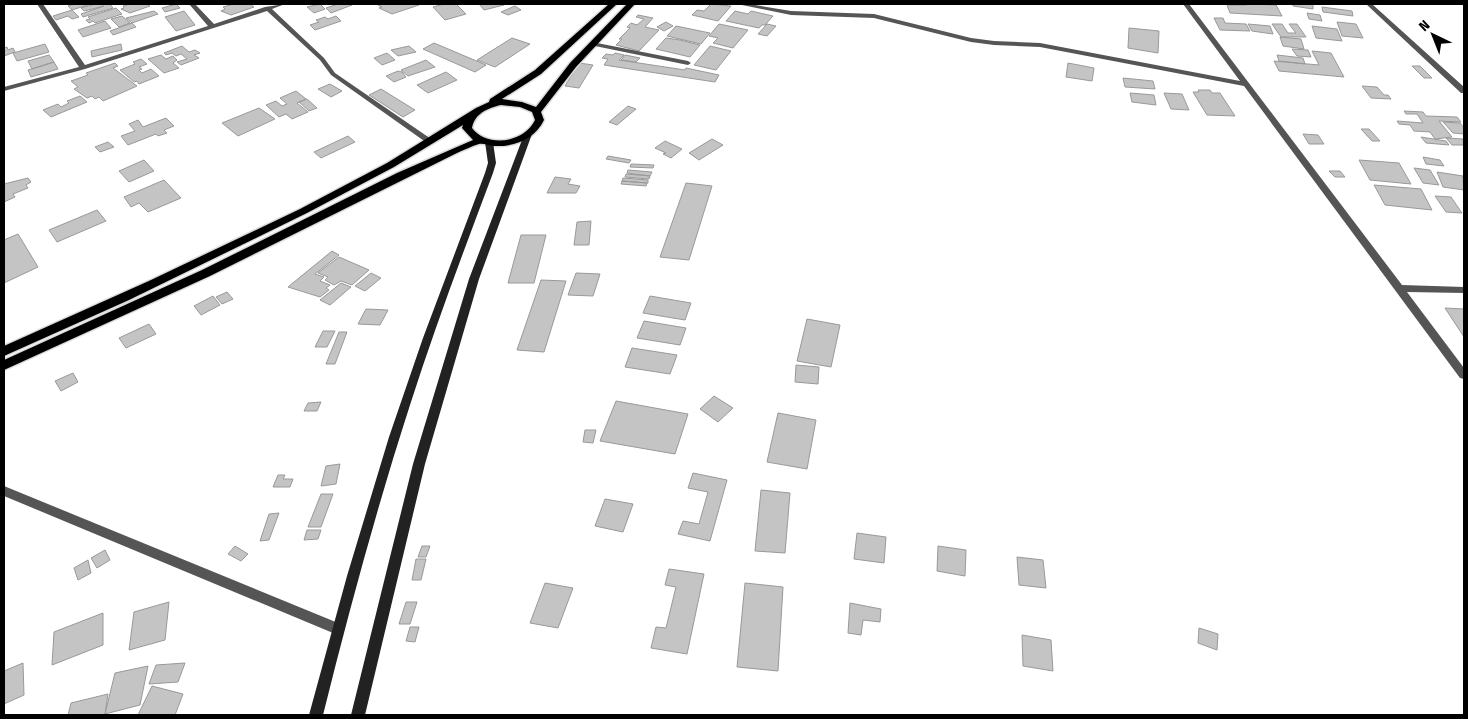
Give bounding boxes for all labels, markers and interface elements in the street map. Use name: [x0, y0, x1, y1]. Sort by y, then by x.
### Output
north arrow: [1408, 10, 1458, 60]
text: N: [1416, 17, 1433, 35]

